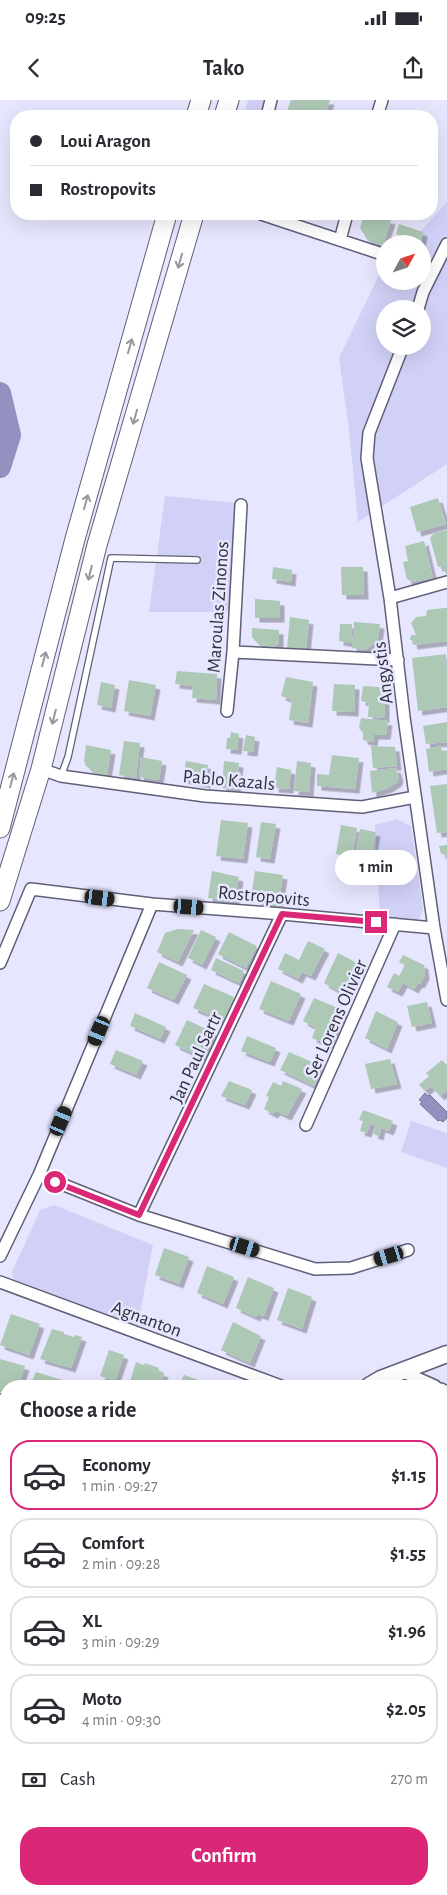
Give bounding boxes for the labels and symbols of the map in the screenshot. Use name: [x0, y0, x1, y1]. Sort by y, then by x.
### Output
north arrow: [376, 235, 431, 290]
one-way arrow: [175, 252, 184, 268]
one-way arrow: [126, 338, 136, 354]
one-way arrow: [129, 408, 139, 424]
one-way arrow: [81, 494, 91, 510]
street label: Maroulas Zinonos: [204, 541, 233, 674]
one-way arrow: [85, 564, 94, 580]
street label: Angystis: [370, 641, 397, 705]
one-way arrow: [40, 651, 49, 667]
one-way arrow: [49, 708, 58, 724]
street label: Pablo Kazals: [182, 767, 276, 794]
one-way arrow: [8, 773, 18, 789]
callout: 1 min: [335, 850, 417, 884]
street label: Rostropovits: [217, 883, 311, 910]
car: [84, 889, 115, 907]
car: [173, 898, 204, 916]
route end: [365, 911, 387, 933]
street label: Ser Lorens Olivier: [302, 957, 371, 1081]
street label: Jan Paul Sartr: [167, 1009, 226, 1106]
car: [86, 1014, 111, 1048]
car: [48, 1104, 73, 1138]
route start: [44, 1171, 66, 1193]
car: [228, 1235, 261, 1259]
car: [372, 1244, 405, 1268]
street label: Agnanton: [109, 1298, 184, 1341]

